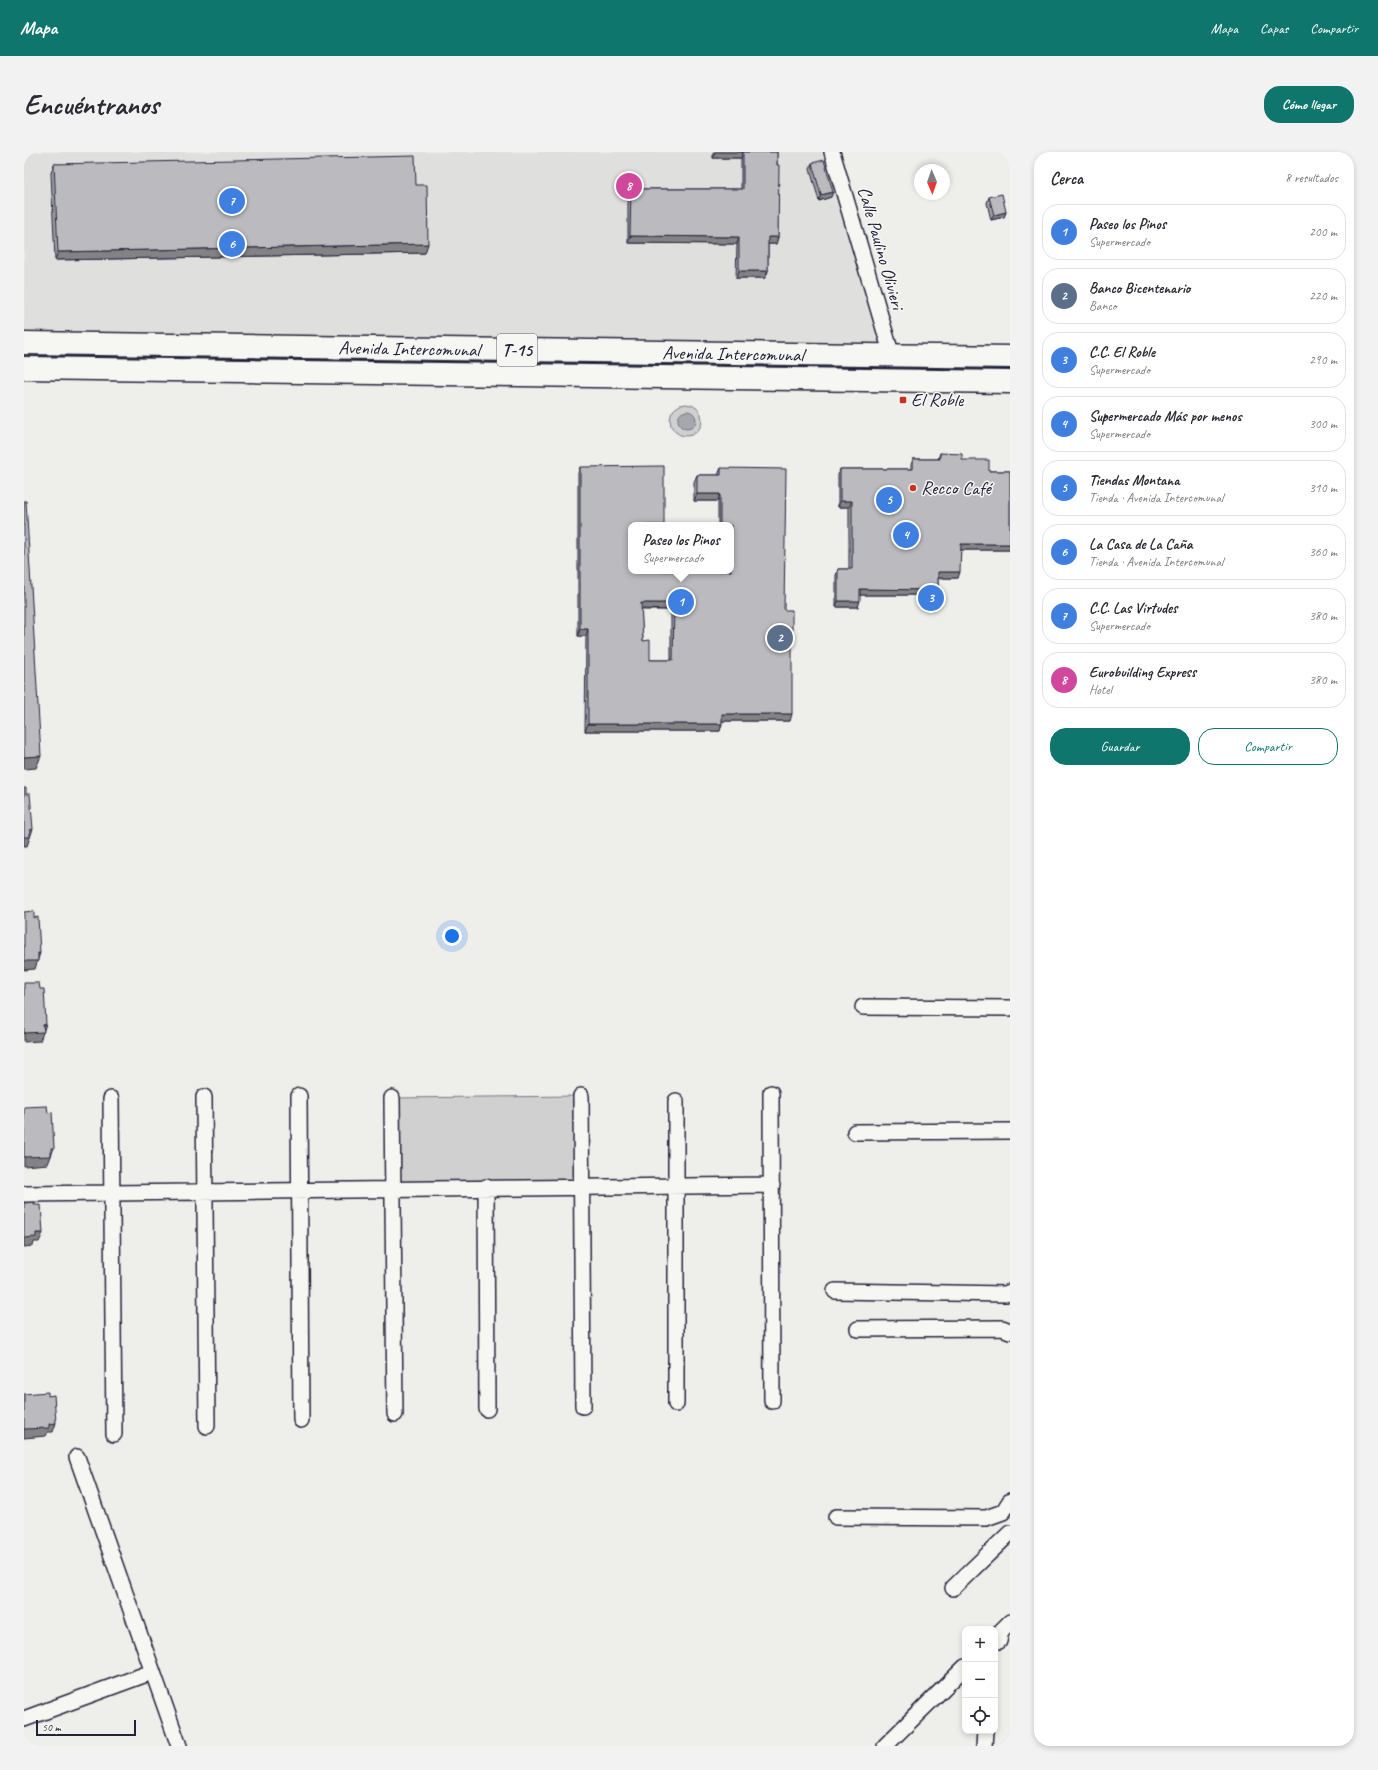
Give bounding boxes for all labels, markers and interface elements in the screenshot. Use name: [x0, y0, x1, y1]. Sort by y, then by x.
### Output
text: Mapa: [20, 16, 57, 40]
text: Mapa: [1211, 20, 1238, 37]
text: Capas: [1260, 20, 1288, 37]
text: Compartir: [1310, 20, 1358, 37]
button: Cómo llegar: [1264, 86, 1354, 123]
text: Encuéntranos: [24, 87, 159, 122]
north arrow: [914, 164, 950, 200]
text: Cerca: [1050, 168, 1083, 189]
text: 8 resultados: [1285, 170, 1338, 186]
pin: 8: [616, 171, 642, 201]
street label: Calle Paulino Olivieri: [852, 184, 911, 315]
pin: 7: [219, 186, 245, 216]
text: Paseo los Pinos: [1089, 215, 1166, 234]
text: 1: [1061, 224, 1067, 240]
text: 200 m: [1309, 224, 1337, 240]
pin: 6: [219, 229, 245, 259]
text: Supermercado: [1089, 234, 1150, 250]
text: Banco Bicentenario: [1089, 279, 1190, 298]
text: 2: [1061, 288, 1067, 304]
text: 220 m: [1309, 288, 1337, 304]
text: Banco: [1089, 298, 1116, 314]
road number: T-15: [497, 334, 537, 366]
street label: Avenida Intercomunal: [338, 336, 484, 362]
street label: Avenida Intercomunal: [662, 341, 808, 367]
text: C.C. El Roble: [1089, 343, 1155, 362]
text: 3: [1061, 352, 1067, 368]
text: 290 m: [1309, 352, 1337, 368]
text: Supermercado: [1089, 362, 1150, 378]
place label: El Roble: [911, 388, 965, 412]
marker: El Roble: [898, 395, 908, 405]
text: Supermercado Más por menos: [1089, 407, 1242, 426]
text: 4: [1061, 416, 1067, 432]
text: 300 m: [1309, 416, 1337, 432]
text: Supermercado: [1089, 426, 1150, 442]
text: Tiendas Montana: [1089, 471, 1179, 490]
place label: Recco Café: [921, 476, 993, 500]
text: 5: [1061, 480, 1067, 496]
text: 310 m: [1309, 480, 1337, 496]
marker: Recco Café: [908, 483, 918, 493]
pin: 5: [876, 485, 902, 515]
text: Tienda · Avenida Intercomunal: [1089, 490, 1223, 506]
pin: 4: [893, 520, 919, 550]
popup: [628, 522, 734, 574]
text: Paseo los Pinos: [643, 531, 719, 550]
text: La Casa de La Caña: [1089, 535, 1192, 554]
text: 6: [1061, 544, 1067, 560]
text: 360 m: [1309, 544, 1337, 560]
text: Supermercado: [643, 550, 703, 566]
text: Tienda · Avenida Intercomunal: [1089, 554, 1223, 570]
pin: 3: [918, 583, 944, 613]
pin: 1: [668, 587, 694, 617]
text: C.C. Las Virtudes: [1089, 599, 1177, 618]
text: 7: [1061, 608, 1067, 624]
text: 380 m: [1309, 608, 1337, 624]
text: Supermercado: [1089, 618, 1150, 634]
pin: 2: [767, 623, 793, 653]
text: Eurobuilding Express: [1089, 663, 1196, 682]
text: 8: [1061, 672, 1067, 688]
text: 380 m: [1309, 672, 1337, 688]
text: Hotel: [1089, 682, 1112, 698]
button: Guardar: [1050, 728, 1190, 765]
button: Compartir: [1198, 728, 1338, 765]
your location: [442, 926, 462, 946]
map controls: [962, 1626, 998, 1734]
button: +: [962, 1626, 998, 1662]
button: −: [962, 1662, 998, 1698]
button: locate: [962, 1698, 998, 1734]
scale bar: [36, 1718, 136, 1737]
text: 50 m: [42, 1720, 61, 1734]

